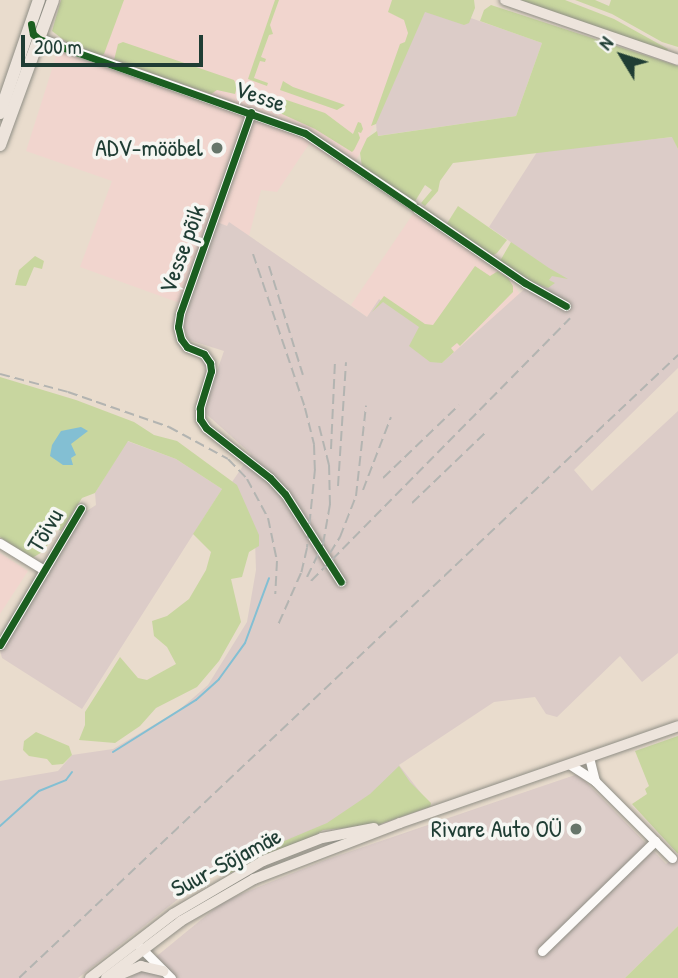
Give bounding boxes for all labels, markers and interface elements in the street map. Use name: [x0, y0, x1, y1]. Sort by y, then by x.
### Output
scale bar: [24, 21, 206, 65]
north arrow: [587, 21, 657, 91]
text: N: [592, 31, 619, 55]
text: 200 m: [34, 32, 82, 61]
street label: Vesse: [231, 74, 289, 118]
place label: ADV-mööbel: [95, 134, 203, 162]
marker: ADV-mööbel: [209, 140, 225, 156]
street label: Vesse põik: [153, 201, 211, 297]
street label: Tõivu: [21, 503, 69, 557]
place label: Rivare Auto OÜ: [431, 815, 562, 843]
street label: Suur-Sõjamäe: [166, 821, 286, 903]
marker: Rivare Auto OÜ: [568, 821, 584, 837]

